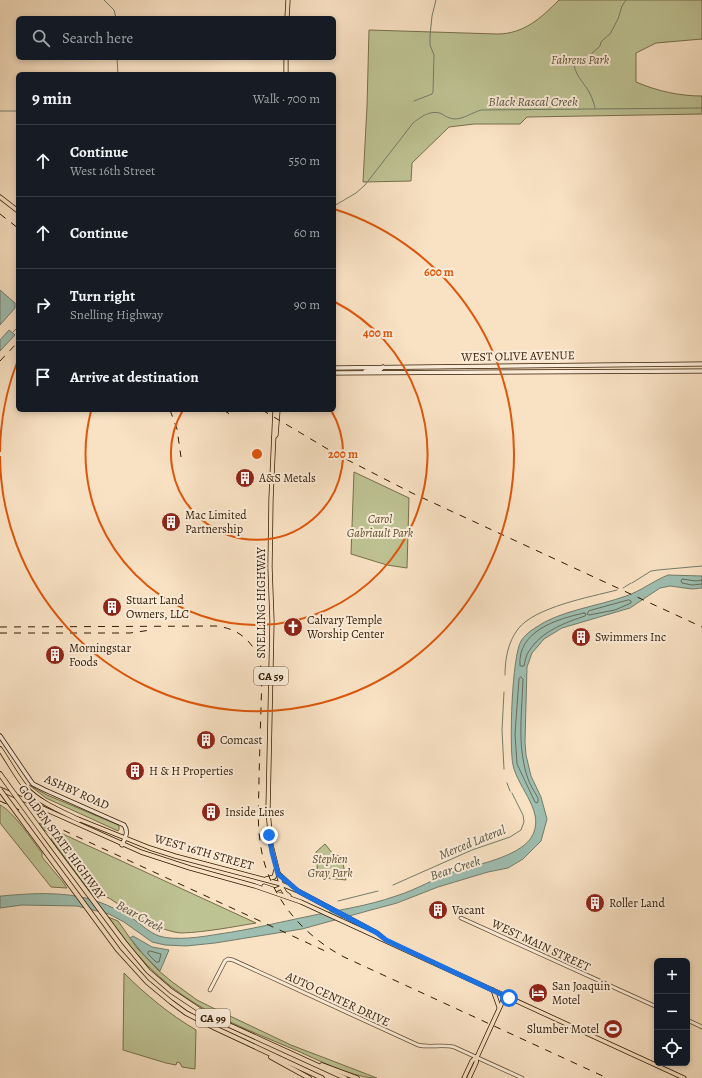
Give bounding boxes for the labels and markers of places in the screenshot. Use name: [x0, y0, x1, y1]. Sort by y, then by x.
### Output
centre of rings: [250, 447, 264, 461]
building icon: A&S Metals: [234, 467, 256, 489]
place label: A&S Metals: [258, 470, 316, 486]
place label: Mac Limited Partnership: [185, 507, 247, 537]
building icon: Mac Limited Partnership: [160, 511, 182, 533]
place label: Stuart Land Owners, LLC: [126, 592, 189, 622]
building icon: Stuart Land Owners, LLC: [101, 596, 123, 618]
place label: Calvary Temple Worship Center: [306, 612, 385, 642]
church icon: Calvary Temple Worship Center: [282, 616, 304, 638]
building icon: Swimmers Inc: [570, 626, 592, 648]
place label: Swimmers Inc: [595, 629, 666, 645]
place label: Morningstar Foods: [69, 640, 131, 670]
building icon: Morningstar Foods: [44, 644, 66, 666]
building icon: Comcast: [195, 729, 217, 751]
place label: Comcast: [220, 732, 263, 748]
building icon: H & H Properties: [124, 760, 146, 782]
place label: H & H Properties: [149, 763, 234, 779]
building icon: Inside Lines: [200, 801, 222, 823]
place label: Inside Lines: [225, 804, 285, 820]
building icon: Roller Land: [584, 892, 606, 914]
place label: Roller Land: [609, 895, 665, 911]
building icon: Vacant: [427, 899, 449, 921]
place label: Vacant: [451, 902, 485, 918]
place label: San Joaquin Motel: [552, 978, 611, 1008]
hotel icon: San Joaquin Motel: [527, 982, 549, 1004]
sports icon: Slumber Motel: [602, 1018, 624, 1040]
place label: Slumber Motel: [527, 1021, 599, 1037]

